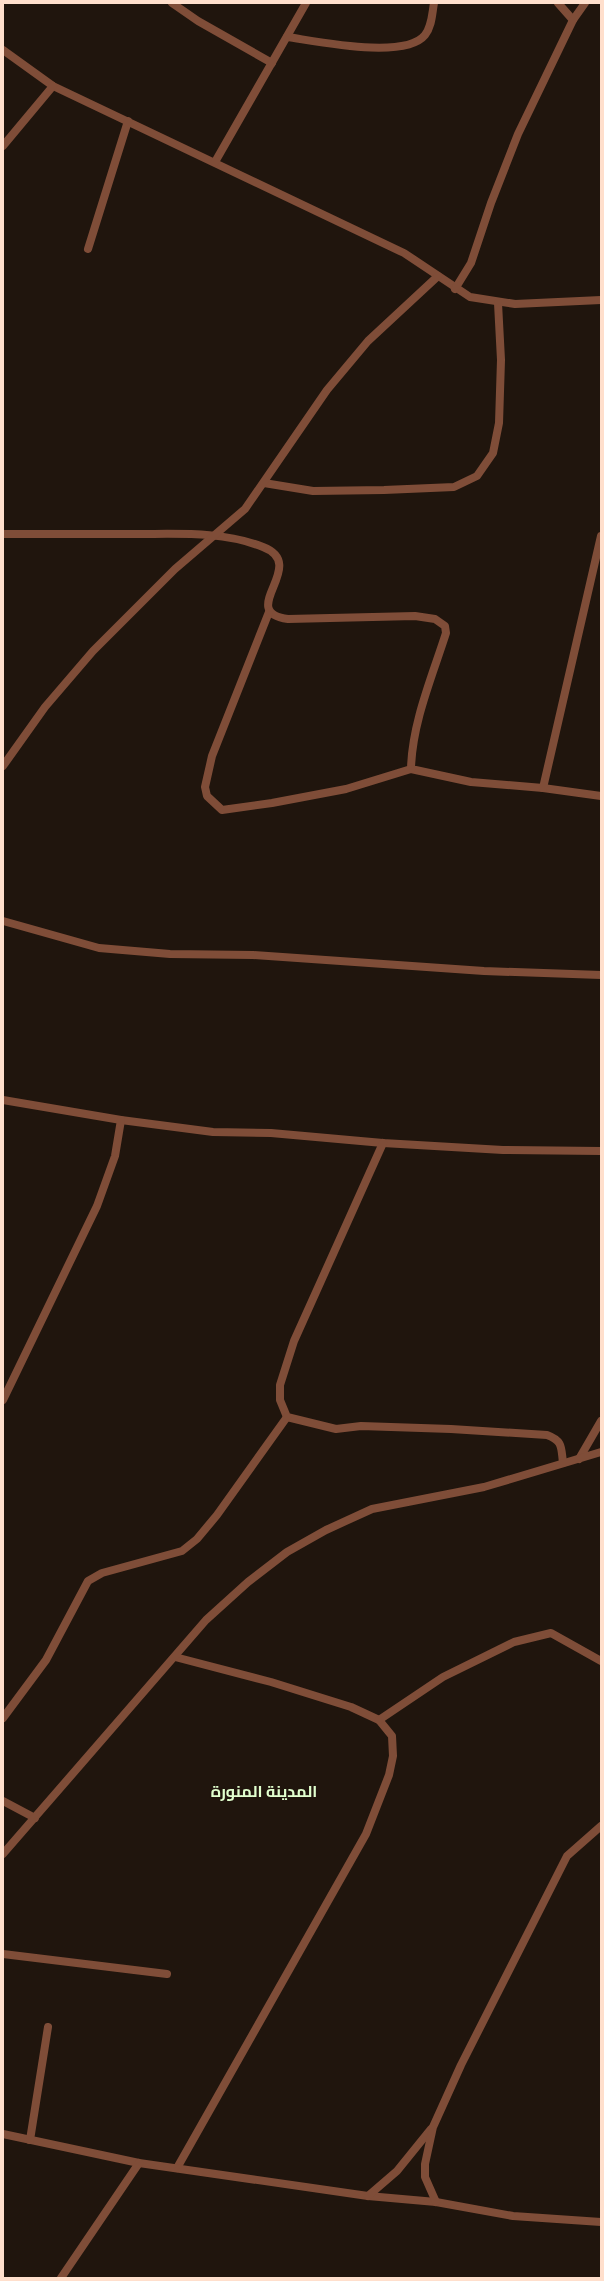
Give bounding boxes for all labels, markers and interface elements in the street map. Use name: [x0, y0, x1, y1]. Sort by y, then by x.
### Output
district label: المدينة المنورة: [211, 1782, 317, 1802]

